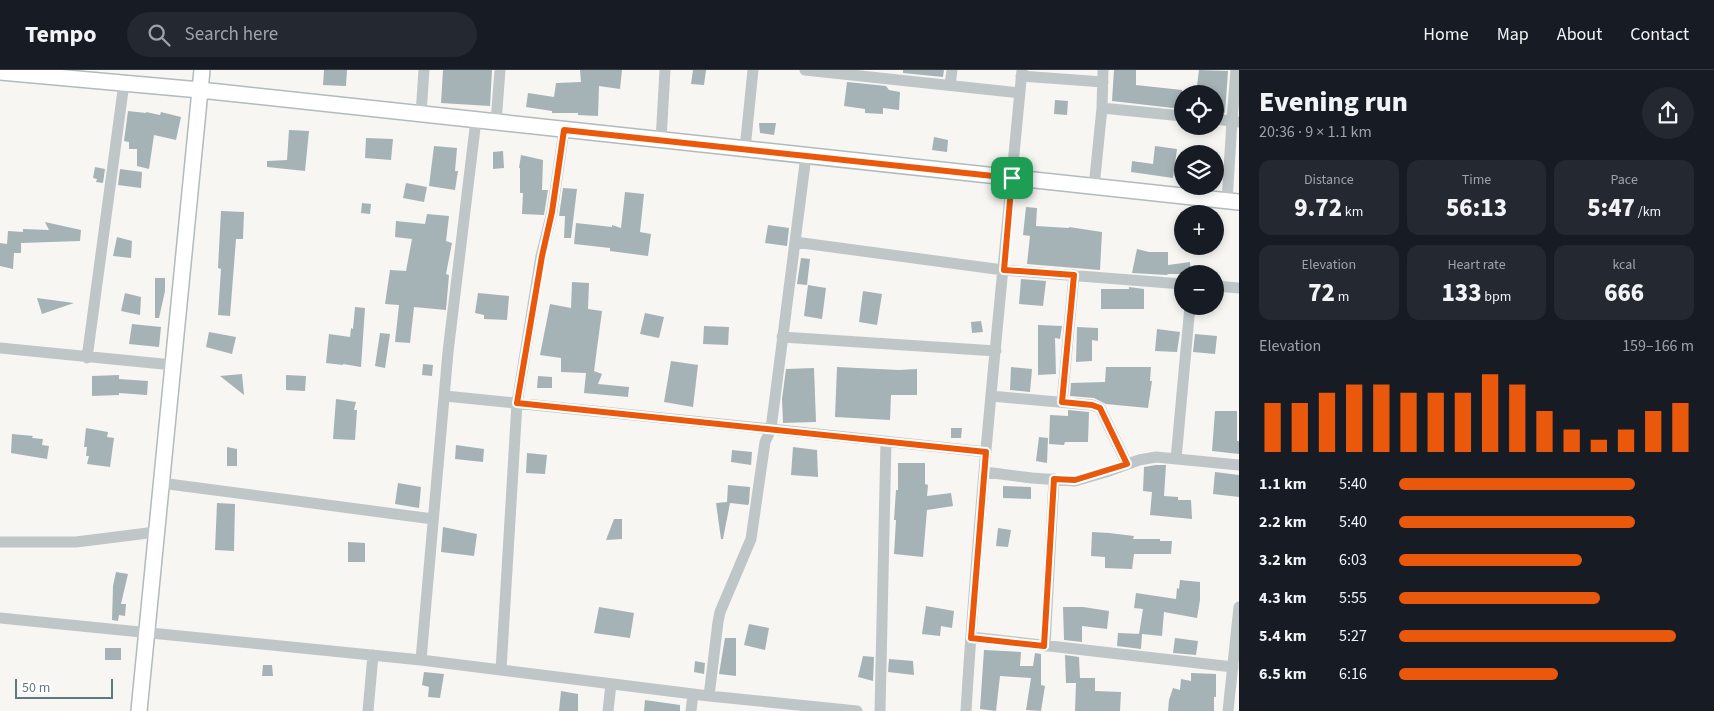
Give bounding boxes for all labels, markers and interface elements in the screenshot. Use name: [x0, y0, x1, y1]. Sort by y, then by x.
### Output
search box: [127, 12, 477, 57]
text: Tempo: [25, 17, 97, 52]
icon: search: [145, 21, 173, 49]
text: Search here: [185, 21, 278, 48]
text: Home: [1423, 22, 1469, 47]
text: Map: [1497, 22, 1529, 47]
text: About: [1557, 22, 1602, 47]
text: Contact: [1630, 22, 1689, 47]
text: Evening run: [1259, 82, 1408, 122]
map controls: [1174, 85, 1224, 315]
button: locate: [1174, 85, 1224, 135]
button: share: [1642, 87, 1694, 139]
text: 20:36 · 9 × 1.1 km: [1259, 121, 1372, 143]
button: layers: [1174, 145, 1224, 195]
pin: [991, 157, 1033, 199]
icon: arrive: [998, 164, 1026, 192]
text: Distance: [1304, 170, 1354, 190]
text: Time: [1462, 170, 1491, 190]
text: Pace: [1610, 170, 1638, 190]
text: 9.72: [1294, 190, 1342, 226]
text: 56:13: [1446, 190, 1507, 226]
text: 5:47: [1587, 190, 1635, 226]
text: km: [1342, 202, 1363, 222]
text: /km: [1635, 202, 1661, 222]
button: +: [1174, 205, 1224, 255]
text: Elevation: [1302, 255, 1356, 275]
text: Heart rate: [1447, 255, 1506, 275]
text: kcal: [1612, 255, 1636, 275]
button: −: [1174, 265, 1224, 315]
text: 72: [1308, 275, 1335, 311]
text: 133: [1442, 275, 1482, 311]
text: 666: [1604, 275, 1644, 311]
text: m: [1335, 287, 1349, 307]
text: bpm: [1482, 287, 1511, 307]
text: Elevation: [1259, 335, 1321, 357]
text: 159–166 m: [1622, 335, 1694, 357]
text: 1.1 km: [1259, 473, 1306, 495]
text: 5:40: [1339, 473, 1367, 495]
text: 2.2 km: [1259, 511, 1306, 533]
text: 5:40: [1339, 511, 1367, 533]
text: 3.2 km: [1259, 549, 1306, 571]
text: 6:03: [1339, 549, 1367, 571]
text: 4.3 km: [1259, 587, 1306, 609]
text: 5:55: [1339, 587, 1367, 609]
text: 5.4 km: [1259, 625, 1306, 647]
text: 5:27: [1339, 625, 1367, 647]
text: 6.5 km: [1259, 663, 1306, 685]
text: 6:16: [1339, 663, 1367, 685]
scale bar: [15, 676, 112, 699]
text: 50 m: [22, 678, 50, 698]

